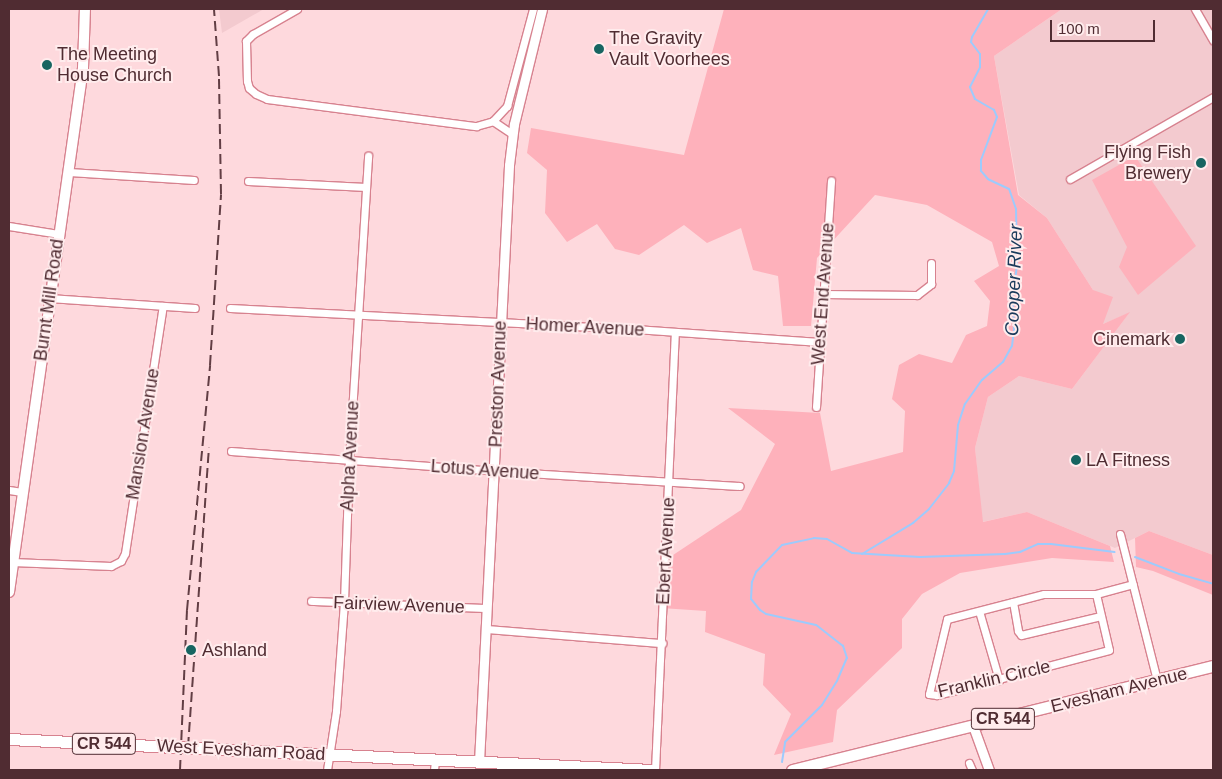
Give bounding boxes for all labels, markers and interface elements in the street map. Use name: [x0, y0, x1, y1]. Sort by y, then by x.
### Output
scale bar: [1052, 10, 1157, 42]
text: 100 m: [1058, 20, 1100, 37]
place label: The Gravity Vault Voorhees: [609, 28, 730, 70]
marker: The Gravity Vault Voorhees: [593, 43, 605, 55]
place label: The Meeting House Church: [57, 44, 172, 86]
marker: The Meeting House Church: [41, 59, 53, 71]
place label: Flying Fish Brewery: [1104, 142, 1191, 184]
marker: Flying Fish Brewery: [1195, 157, 1207, 169]
street label: West End Avenue: [807, 222, 839, 366]
water label: Cooper River: [1001, 224, 1027, 336]
street label: Burnt Mill Road: [30, 238, 68, 362]
street label: Homer Avenue: [525, 313, 645, 341]
street label: Preston Avenue: [485, 320, 511, 448]
place label: Cinemark: [1093, 328, 1170, 350]
marker: Cinemark: [1174, 333, 1186, 345]
street label: Mansion Avenue: [122, 366, 164, 502]
street label: Alpha Avenue: [336, 400, 364, 512]
place label: LA Fitness: [1086, 449, 1171, 471]
marker: LA Fitness: [1070, 454, 1082, 466]
street label: Lotus Avenue: [430, 455, 540, 485]
street label: Ebert Avenue: [652, 496, 680, 606]
street label: Fairview Avenue: [332, 592, 466, 618]
place label: Ashland: [202, 639, 267, 661]
marker: Ashland: [184, 643, 198, 657]
street label: Franklin Circle: [936, 656, 1052, 702]
street label: Evesham Avenue: [1048, 662, 1190, 718]
road number: CR 544: [970, 706, 1036, 732]
road number: CR 544: [72, 731, 136, 758]
street label: West Evesham Road: [156, 735, 326, 765]

